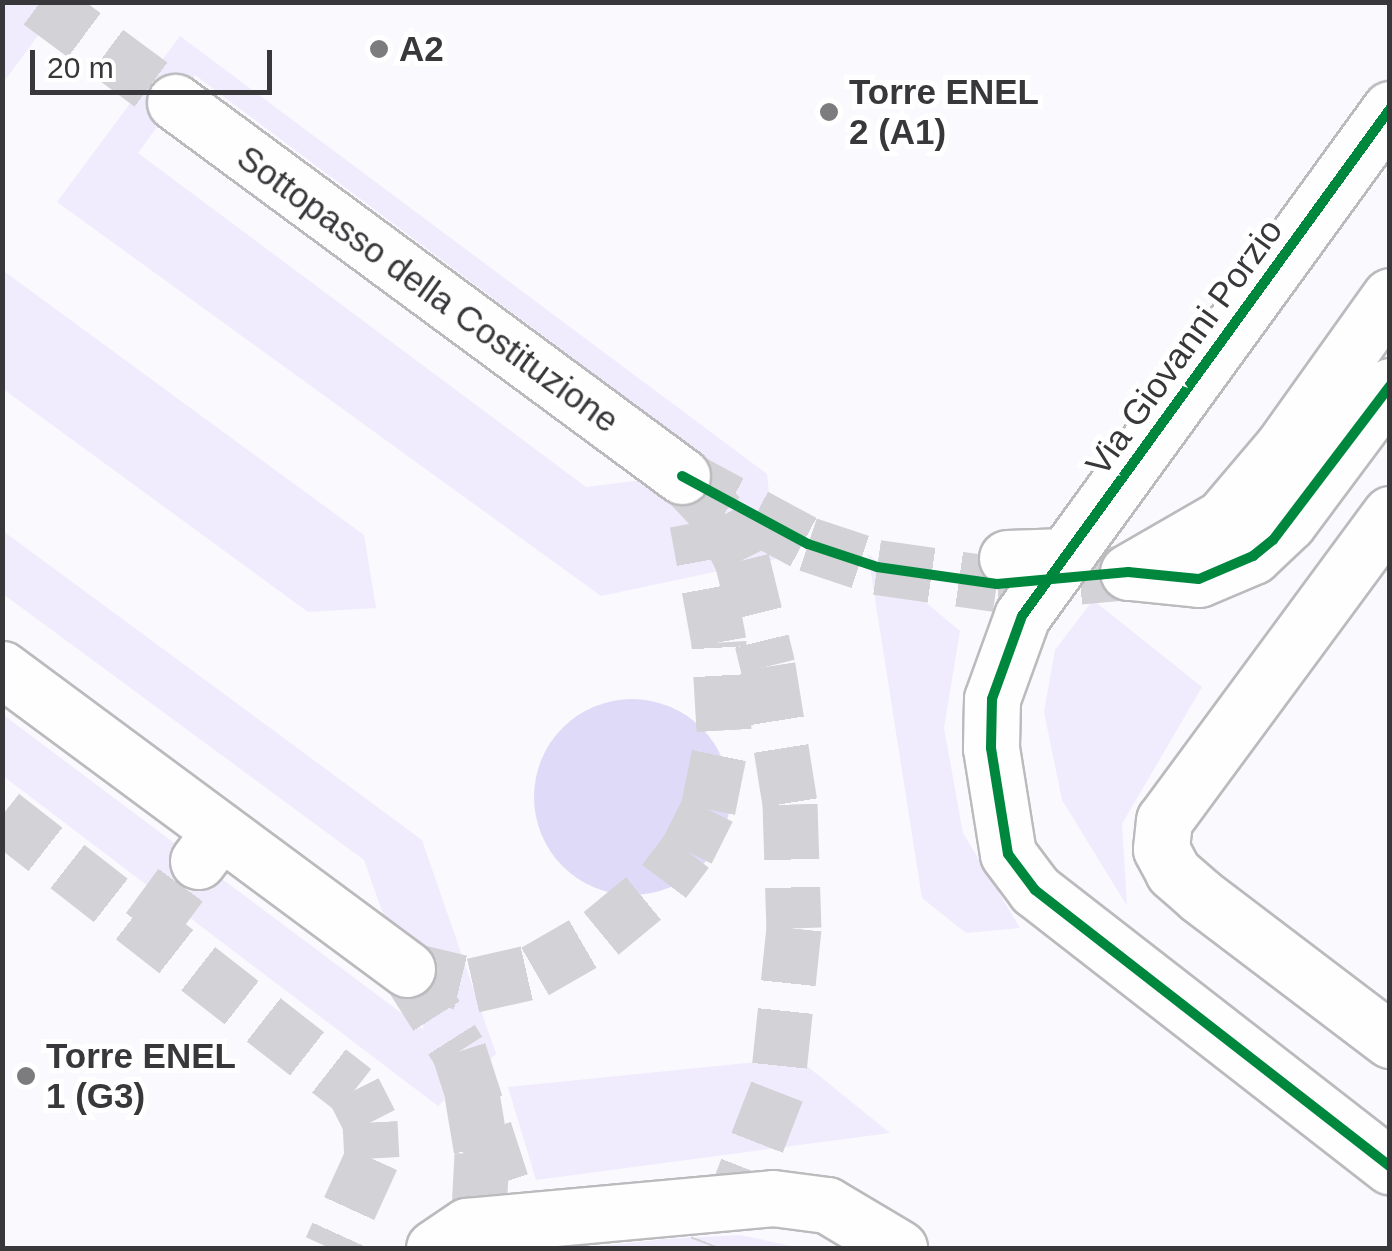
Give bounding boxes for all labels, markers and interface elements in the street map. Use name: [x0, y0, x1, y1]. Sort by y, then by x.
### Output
place label: A2: [399, 28, 444, 70]
scale bar: [35, 30, 278, 92]
marker: A2: [368, 38, 390, 60]
text: 20 m: [47, 51, 114, 84]
place label: Torre ENEL 2 (A1): [849, 71, 1039, 153]
marker: Torre ENEL 2 (A1): [818, 101, 840, 123]
street label: Sottopasso della Costituzione: [229, 136, 627, 442]
street label: Via Giovanni Porzio: [1077, 211, 1291, 483]
place label: Torre ENEL 1 (G3): [46, 1035, 236, 1117]
marker: Torre ENEL 1 (G3): [15, 1065, 37, 1087]

